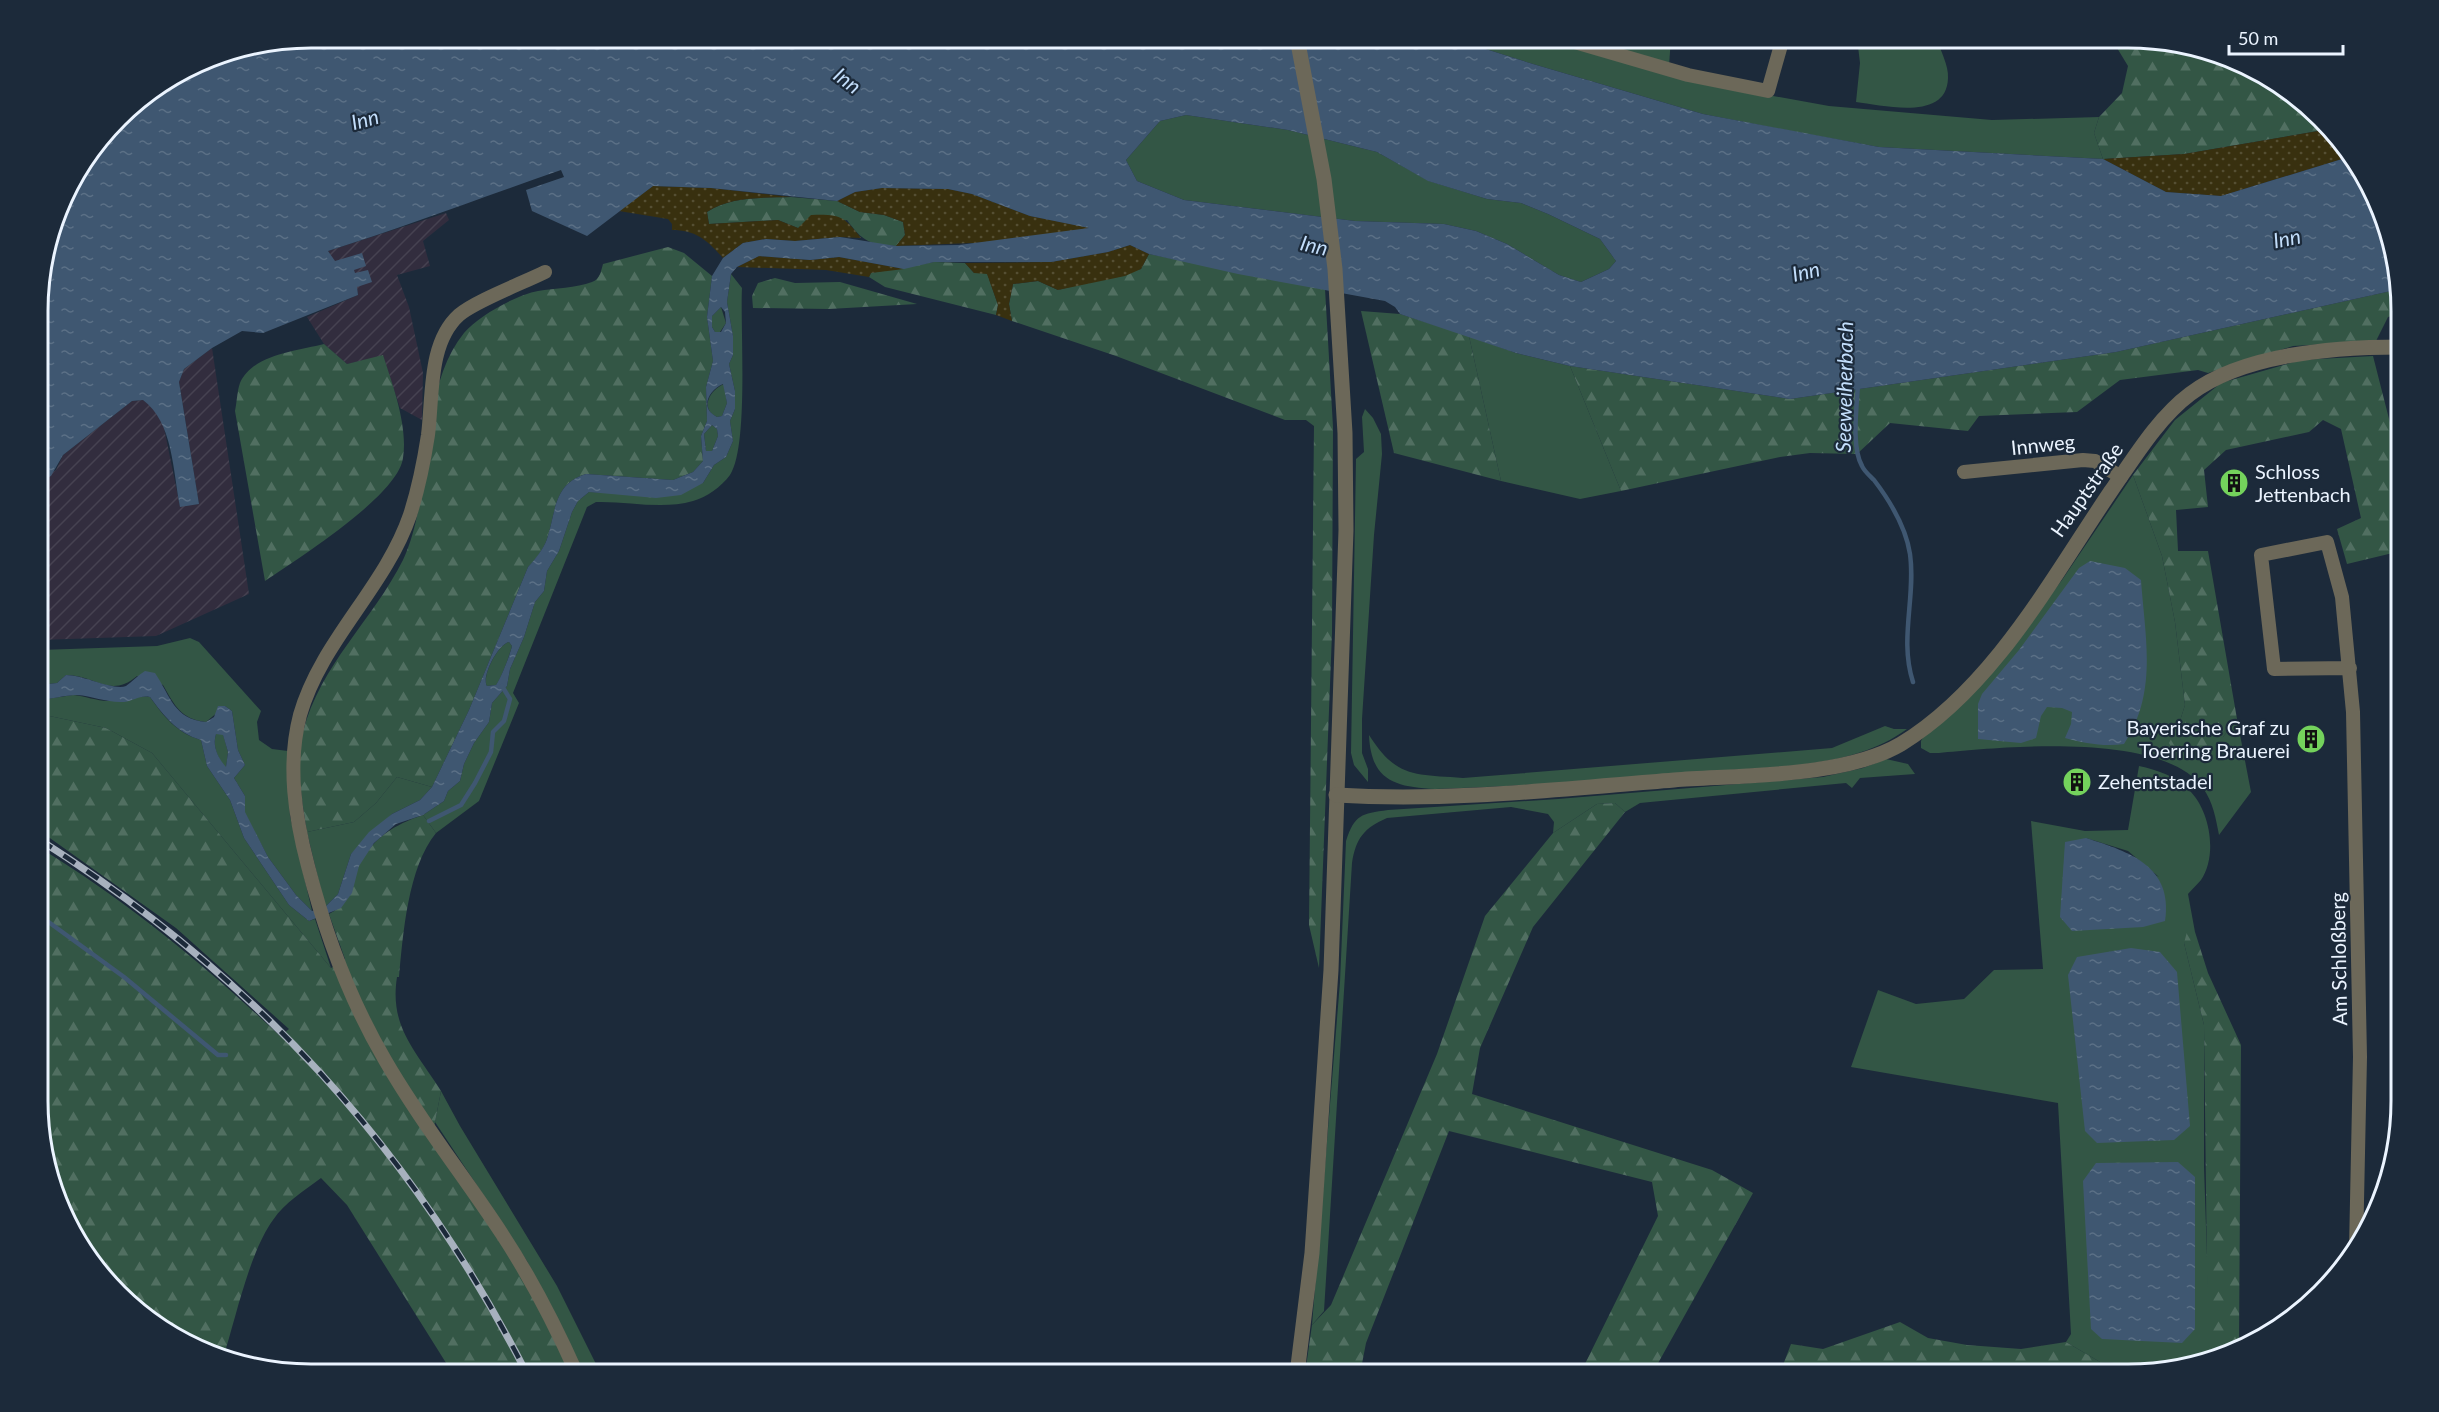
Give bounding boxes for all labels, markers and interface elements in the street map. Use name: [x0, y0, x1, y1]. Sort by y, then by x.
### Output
scale bar: [2229, 18, 2343, 56]
text: 50 m: [2238, 27, 2278, 49]
water label: Inn: [829, 61, 867, 98]
water label: Inn: [348, 103, 381, 134]
water label: Inn: [2271, 223, 2303, 252]
water label: Inn: [1298, 229, 1331, 260]
water label: Inn: [1789, 255, 1822, 286]
water label: Seeweiherbach: [1830, 321, 1857, 453]
street label: Innweg: [2010, 429, 2076, 459]
street label: Hauptstraße: [2045, 438, 2127, 541]
place label: Schloss Jettenbach: [2255, 459, 2351, 506]
building icon: Schloss Jettenbach: [2218, 467, 2250, 499]
place label: Bayerische Graf zu Toerring Brauerei: [2127, 715, 2290, 762]
building icon: Bayerische Graf zu Toerring Brauerei: [2295, 723, 2327, 755]
building icon: Zehentstadel: [2061, 766, 2093, 798]
place label: Zehentstadel: [2098, 769, 2212, 793]
street label: Am Schloßberg: [2325, 892, 2351, 1026]

